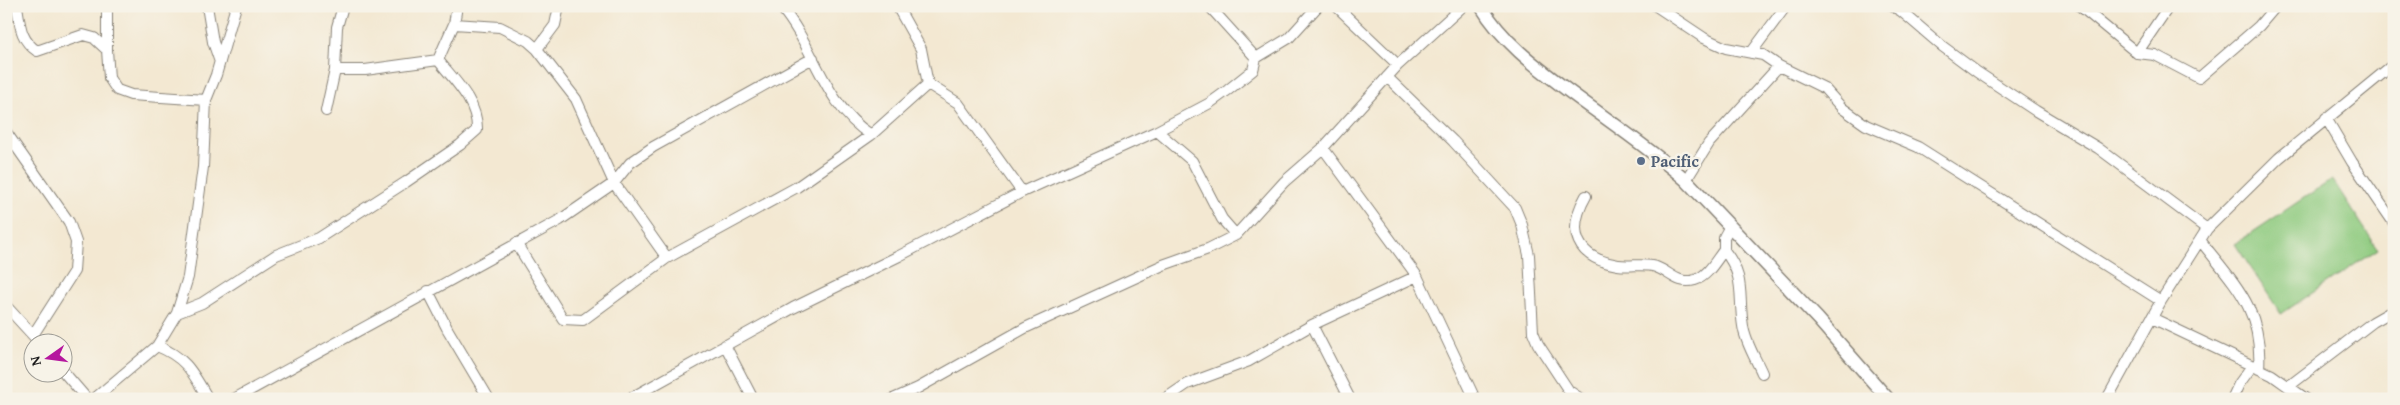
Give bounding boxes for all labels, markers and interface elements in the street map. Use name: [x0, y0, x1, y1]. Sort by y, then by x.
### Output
place label: Pacific: [1651, 149, 1699, 173]
marker: Pacific: [1635, 155, 1647, 167]
north arrow: [22, 332, 72, 382]
text: N: [24, 354, 46, 368]

